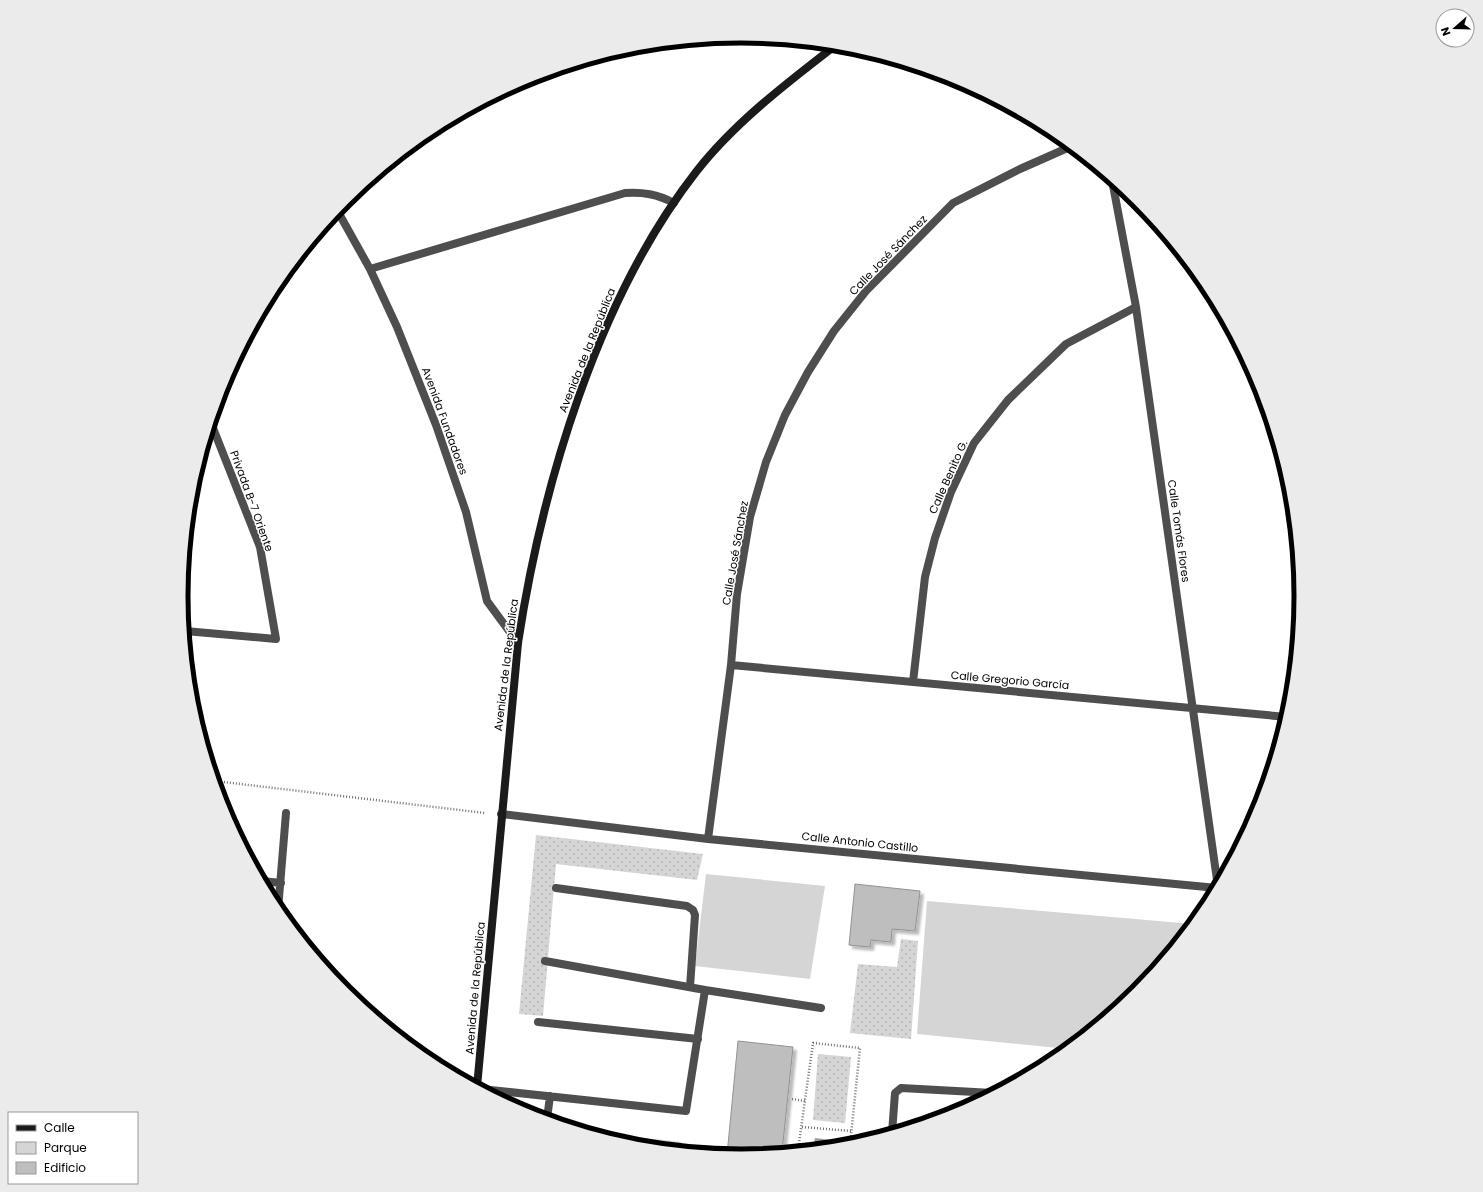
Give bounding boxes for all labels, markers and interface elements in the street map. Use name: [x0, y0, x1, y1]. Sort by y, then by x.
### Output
north arrow: [1435, 8, 1475, 48]
text: N: [1437, 25, 1455, 38]
street label: Calle José Sánchez: [845, 211, 931, 299]
street label: Avenida de la República: [555, 285, 619, 415]
street label: Avenida Fundadores: [418, 365, 472, 477]
street label: Calle Benito G.: [925, 438, 971, 516]
street label: Privada B-7 Oriente: [226, 448, 278, 554]
street label: Calle Tomás Flores: [1164, 479, 1194, 584]
street label: Calle José Sánchez: [718, 499, 752, 607]
street label: Avenida de la República: [490, 598, 522, 732]
street label: Calle Gregorio García: [950, 667, 1070, 693]
street label: Calle Antonio Castillo: [801, 828, 919, 856]
street label: Avenida de la República: [461, 921, 489, 1055]
legend: [8, 1112, 138, 1184]
text: Calle: [44, 1119, 75, 1136]
text: Parque: [44, 1139, 87, 1156]
text: Edificio: [44, 1159, 86, 1176]

